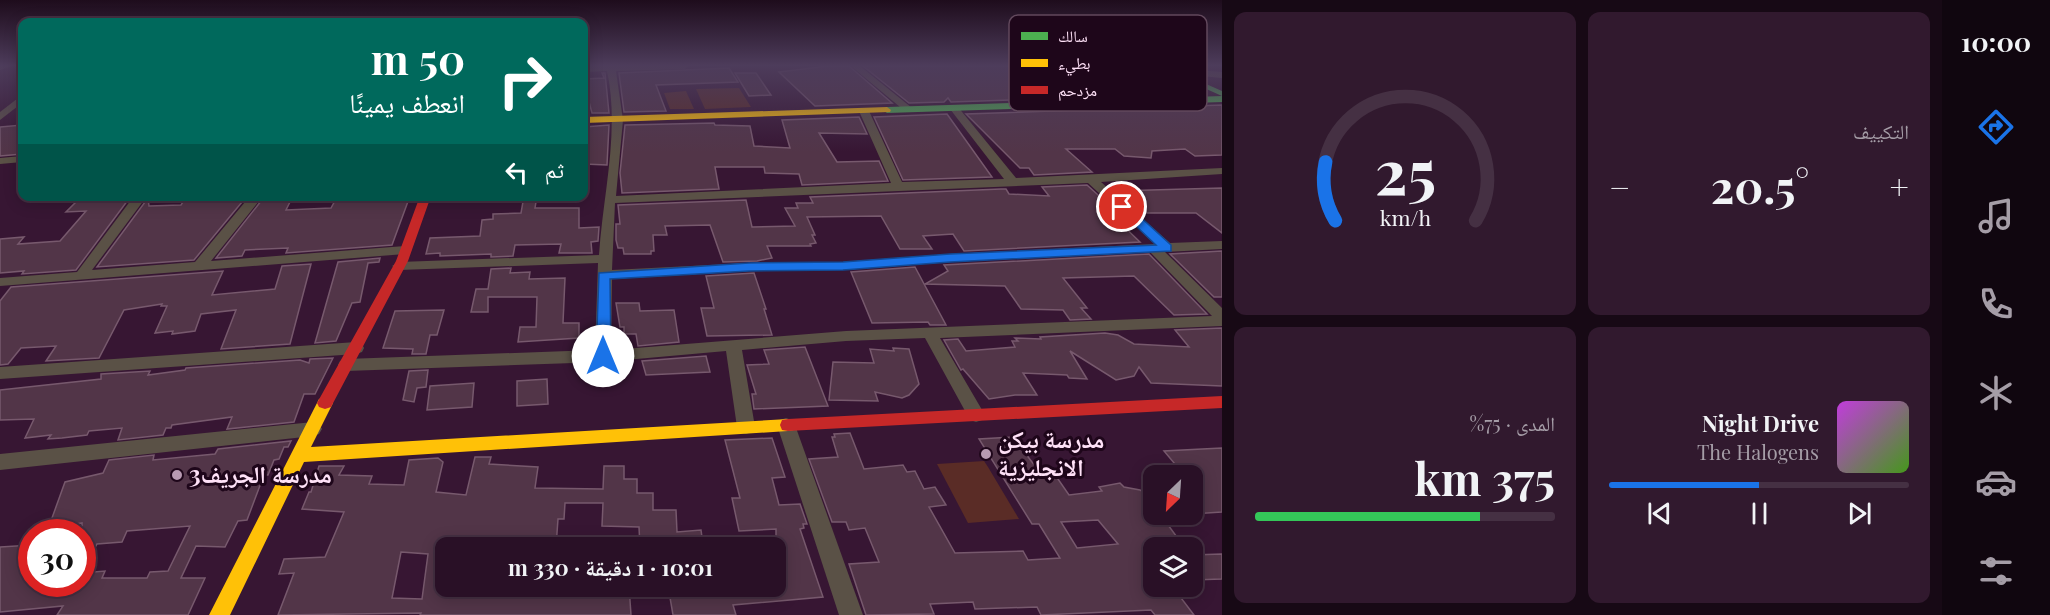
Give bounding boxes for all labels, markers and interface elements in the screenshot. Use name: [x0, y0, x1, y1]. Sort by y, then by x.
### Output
legend: [1009, 15, 1207, 111]
text: 10:00: [1961, 23, 2031, 59]
text: سالك: [1058, 25, 1088, 46]
text: 50 m: [371, 30, 465, 86]
icon: right: [486, 42, 564, 120]
text: بطيء: [1058, 52, 1090, 76]
text: مزدحم: [1058, 79, 1097, 101]
text: انعطف يمينًا: [349, 84, 465, 120]
icon: directions: [1975, 106, 2017, 148]
text: التكييف: [1853, 117, 1909, 144]
text: 25: [1374, 127, 1436, 211]
text: ثم: [545, 154, 564, 184]
text: 20.5°: [1711, 155, 1809, 215]
icon: left: [500, 156, 533, 189]
text: −: [1609, 164, 1630, 208]
text: +: [1890, 164, 1909, 208]
pin: [1096, 181, 1147, 232]
icon: arrive: [1105, 190, 1138, 223]
icon: music: [1975, 195, 2017, 237]
text: km/h: [1379, 203, 1431, 231]
icon: phone: [1975, 283, 2017, 325]
position arrow: [571, 324, 635, 388]
icon: climate: [1975, 372, 2017, 414]
text: Night Drive: [1702, 408, 1819, 438]
text: المدى · 75%: [1469, 409, 1555, 436]
place label: مدرسة بيكن الانجليزية: [998, 422, 1104, 482]
text: The Halogens: [1697, 438, 1819, 465]
marker: مدرسة بيكن الانجليزية: [979, 447, 993, 461]
text: 375 km: [1414, 447, 1555, 507]
place label: مدرسة الجريف3: [189, 457, 332, 489]
icon: car: [1975, 461, 2017, 503]
north arrow: [1143, 465, 1203, 525]
map controls: [1143, 465, 1203, 597]
marker: مدرسة الجريف3: [170, 468, 184, 482]
icon: previous: [1643, 497, 1676, 530]
icon: pause: [1743, 497, 1776, 530]
icon: next: [1843, 497, 1876, 530]
speed limit sign: 30: [18, 519, 96, 597]
button: layers: [1143, 537, 1203, 597]
icon: filters: [1975, 550, 2017, 592]
text: 10:01 · 1 دقيقة · 330 m: [508, 552, 713, 582]

